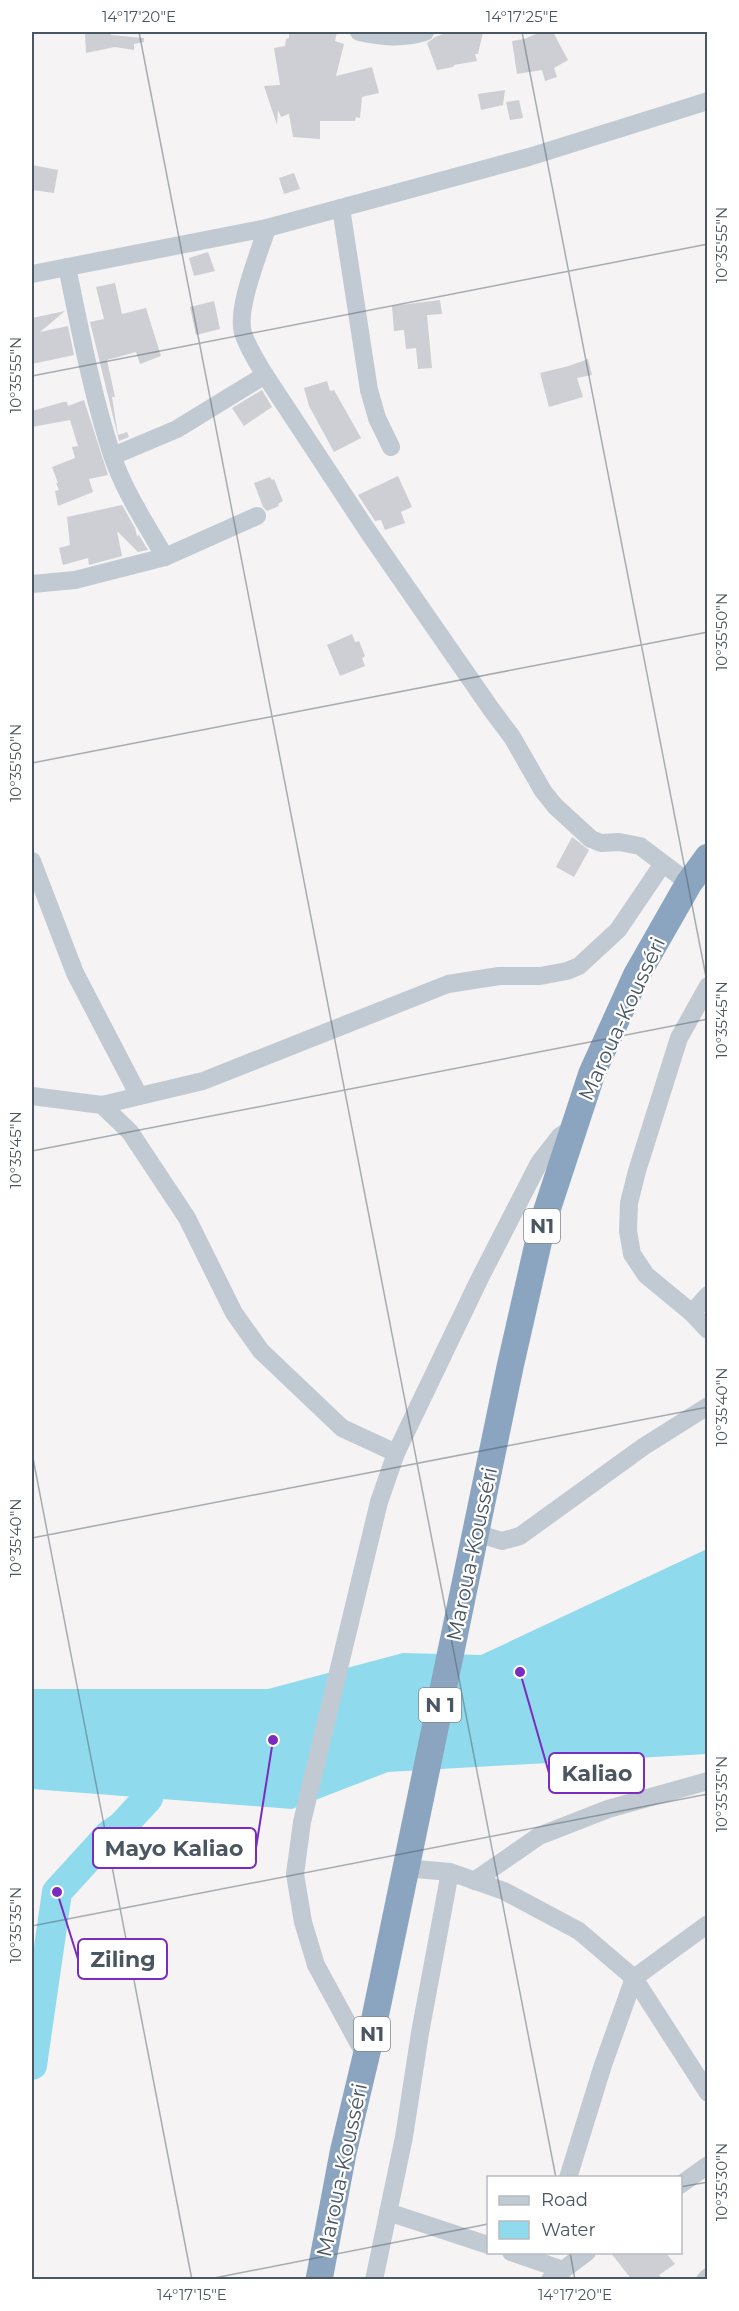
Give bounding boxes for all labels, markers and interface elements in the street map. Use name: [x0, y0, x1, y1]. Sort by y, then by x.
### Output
text: 14°17'20"E: [102, 7, 176, 26]
text: 14°17'25"E: [486, 7, 558, 26]
text: 10°35'55"N: [712, 207, 731, 283]
text: 10°35'55"N: [6, 337, 25, 413]
text: 10°35'50"N: [712, 593, 731, 671]
text: 10°35'50"N: [6, 724, 25, 802]
street label: Maroua-Kousséri: [573, 933, 670, 1104]
text: 10°35'45"N: [712, 981, 731, 1059]
text: 10°35'45"N: [6, 1111, 25, 1189]
road number: N1: [524, 1209, 560, 1243]
text: 10°35'40"N: [712, 1368, 731, 1446]
street label: Maroua-Kousséri: [441, 1465, 502, 1643]
text: 10°35'40"N: [6, 1499, 25, 1577]
road number: N 1: [419, 1688, 461, 1722]
callout: Kaliao: [549, 1753, 644, 1793]
text: 10°35'35"N: [712, 1756, 731, 1832]
text: Kaliao: [562, 1760, 632, 1787]
callout: Mayo Kaliao: [93, 1828, 256, 1868]
text: Mayo Kaliao: [105, 1835, 243, 1862]
text: 10°35'35"N: [6, 1887, 25, 1963]
callout: Ziling: [78, 1939, 167, 1979]
text: Ziling: [90, 1946, 156, 1973]
road number: N1: [354, 2017, 390, 2051]
street label: Maroua-Kousséri: [311, 2081, 372, 2259]
text: 10°35'30"N: [712, 2143, 731, 2221]
legend: [487, 2176, 682, 2254]
text: Road: [541, 2189, 588, 2211]
text: Water: [541, 2219, 596, 2241]
text: 14°17'15"E: [157, 2285, 227, 2304]
text: 14°17'20"E: [538, 2285, 612, 2304]

